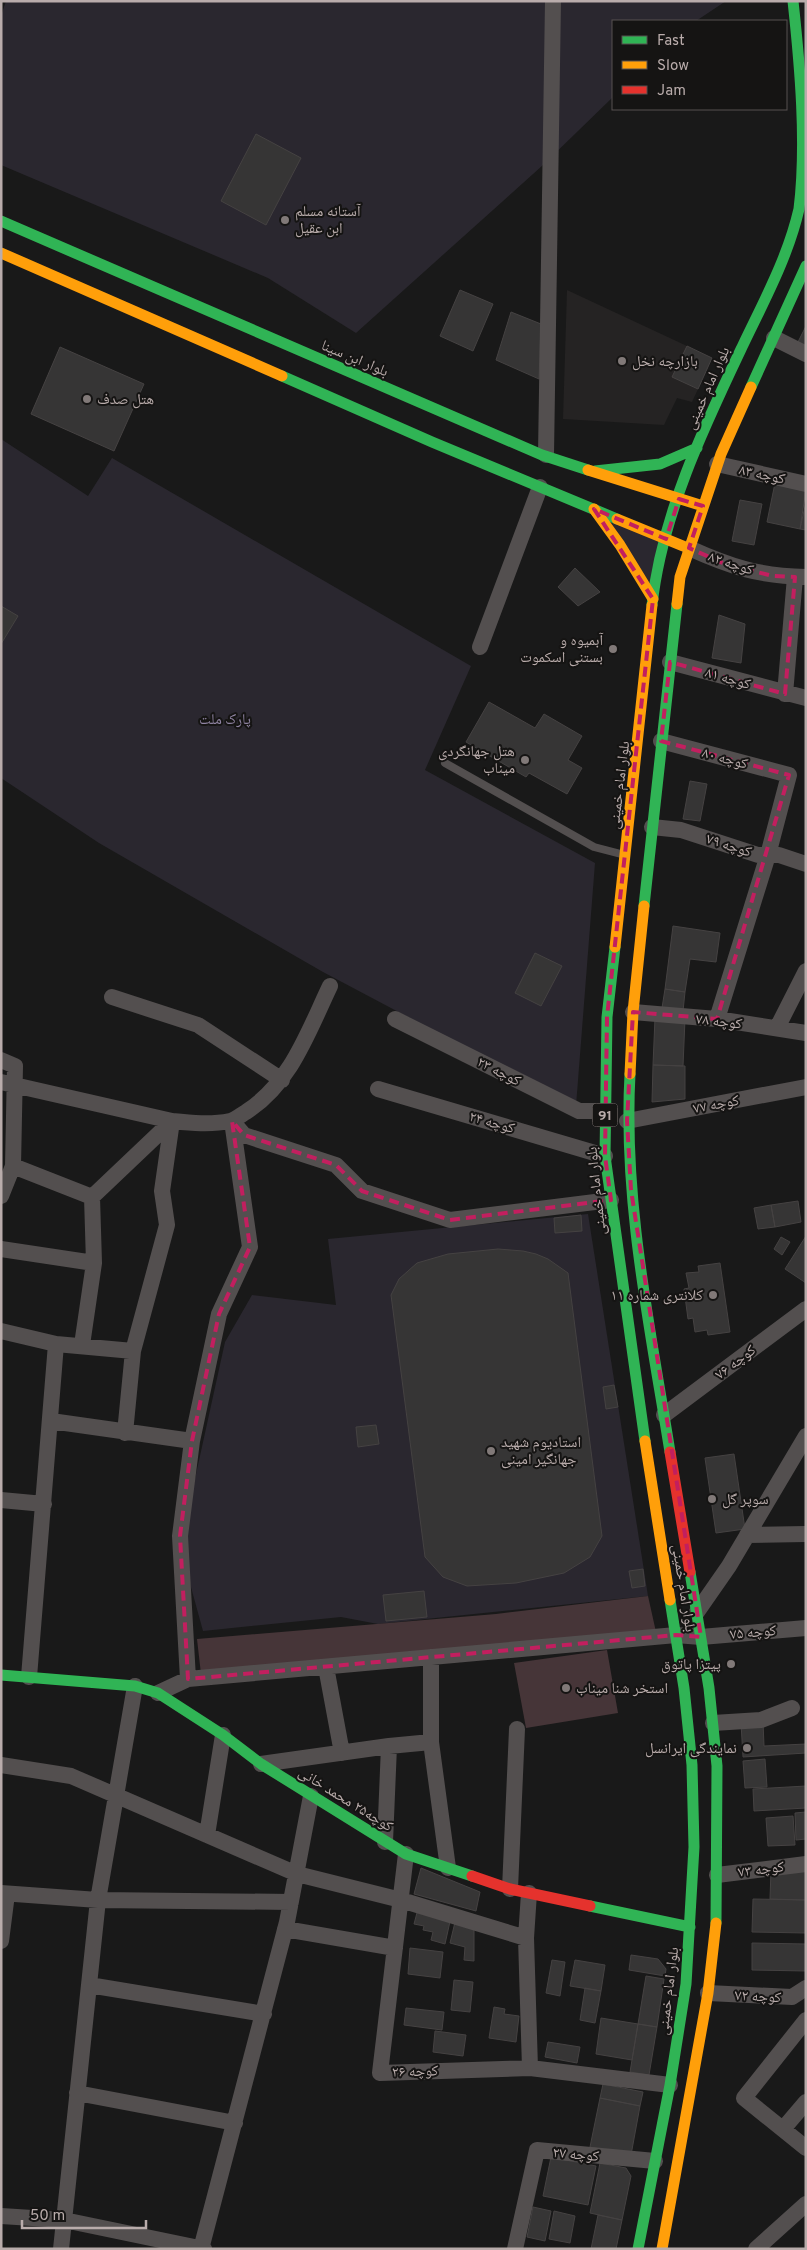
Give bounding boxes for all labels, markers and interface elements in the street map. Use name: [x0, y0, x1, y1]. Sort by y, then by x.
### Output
legend: [612, 20, 787, 110]
text: Fast: [657, 32, 685, 51]
text: Slow: [657, 57, 689, 76]
text: Jam: [657, 82, 686, 101]
place label: آستانه مسلم ابن عقیل: [295, 203, 362, 239]
marker: آستانه مسلم ابن عقیل: [279, 214, 291, 226]
street label: بلوار ابن سینا: [318, 337, 391, 382]
street label: بلوار امام خمینی: [682, 344, 735, 433]
place label: بازارچه نخل: [632, 353, 698, 372]
marker: بازارچه نخل: [616, 355, 628, 367]
place label: هتل صدف: [97, 391, 154, 410]
marker: هتل صدف: [81, 393, 93, 405]
street label: کوچه ۸۳: [737, 461, 786, 490]
street label: کوچه ۸۲: [705, 548, 756, 581]
place label: آبمیوه و بستنی اسکموت: [520, 632, 604, 668]
marker: آبمیوه و بستنی اسکموت: [607, 643, 619, 655]
street label: کوچه ۸۱: [703, 664, 753, 695]
park label: پارک ملت: [199, 711, 251, 730]
street label: بلوار امام خمینی: [606, 740, 635, 830]
place label: هتل جهانگردی میناب: [438, 743, 515, 779]
street label: کوچه ۸۰: [700, 744, 750, 775]
marker: هتل جهانگردی میناب: [519, 754, 531, 766]
street label: کوچه ۷۹: [703, 830, 754, 863]
street label: کوچه ۷۸: [695, 1010, 743, 1035]
street label: کوچه ۲۳: [473, 1053, 523, 1091]
street label: کوچه ۷۷: [692, 1092, 741, 1119]
road number: 91: [592, 1104, 618, 1126]
street label: کوچه ۲۴: [467, 1108, 517, 1139]
street label: بلوار امام خمینی: [583, 1146, 612, 1236]
place label: کلانتری شماره ۱۱: [610, 1287, 703, 1306]
marker: کلانتری شماره ۱۱: [707, 1289, 719, 1301]
street label: کوچه ۷۶: [712, 1342, 760, 1385]
place label: استادیوم شهید جهانگیر امینی: [501, 1434, 581, 1470]
marker: استادیوم شهید جهانگیر امینی: [485, 1445, 497, 1457]
place label: سوپر گل: [722, 1491, 769, 1510]
marker: سوپر گل: [706, 1493, 718, 1505]
street label: بلوار امام خمینی: [666, 1543, 699, 1633]
street label: کوچه ۷۵: [729, 1622, 777, 1645]
place label: پیتزا پاتوق: [661, 1656, 721, 1675]
marker: پیتزا پاتوق: [725, 1658, 737, 1670]
place label: استخر شنا میناب: [576, 1680, 668, 1699]
marker: استخر شنا میناب: [560, 1682, 572, 1694]
place label: نمایندگی ایرانسل: [645, 1740, 737, 1759]
marker: نمایندگی ایرانسل: [741, 1742, 753, 1754]
street label: کوچه۲۵ محمد خانی: [294, 1764, 396, 1837]
street label: کوچه ۷۳: [737, 1858, 785, 1883]
street label: بلوار امام خمینی: [655, 1946, 684, 2036]
street label: کوچه ۷۲: [734, 1987, 782, 2008]
street label: کوچه ۲۶: [391, 2062, 439, 2083]
street label: کوچه ۲۷: [552, 2144, 600, 2167]
scale bar: [22, 2198, 146, 2230]
text: 50 m: [30, 2207, 65, 2226]

